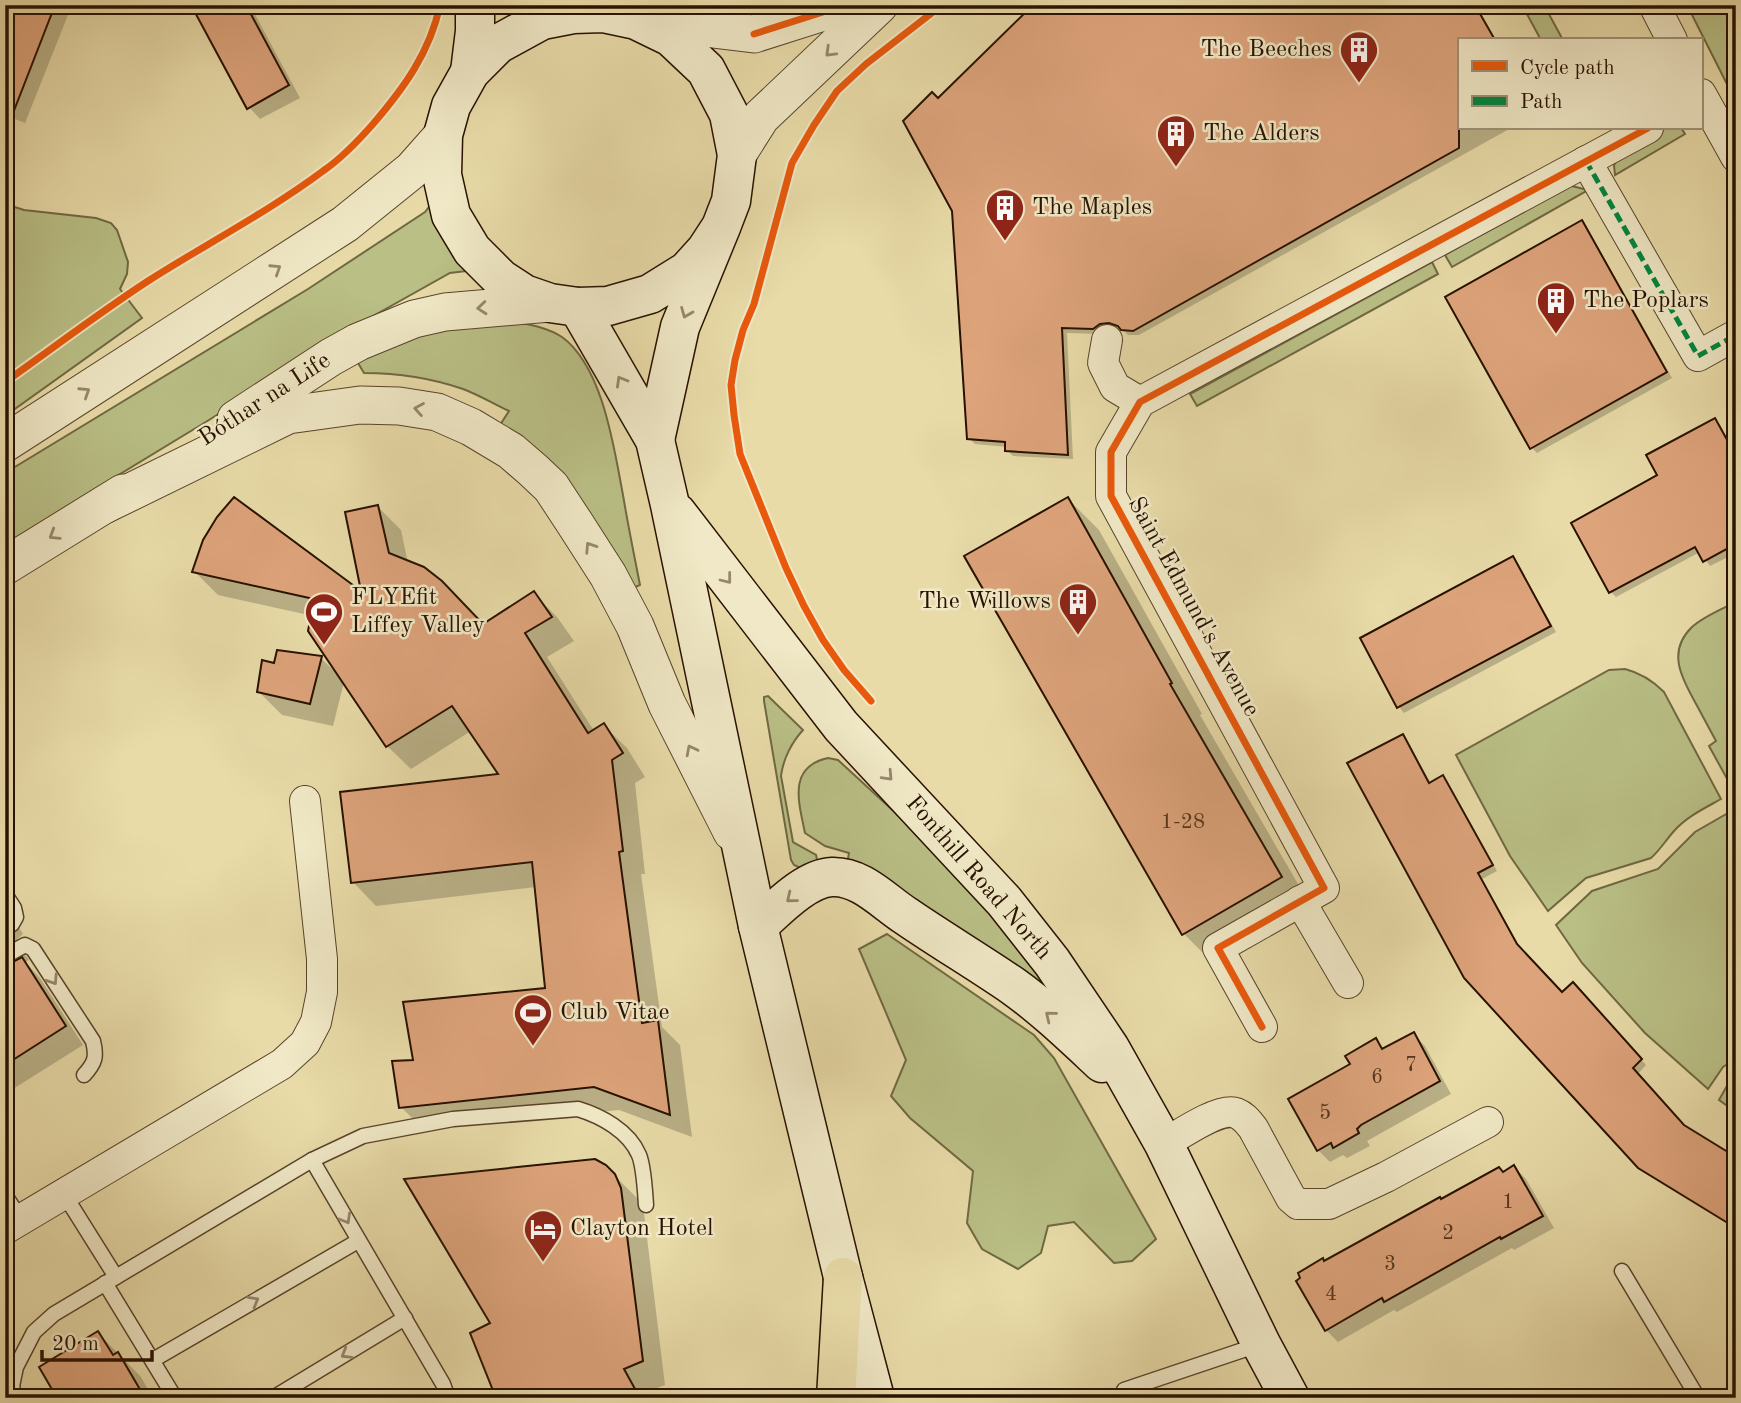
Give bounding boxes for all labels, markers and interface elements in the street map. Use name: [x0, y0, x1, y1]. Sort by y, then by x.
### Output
building icon: The Beeches: [1338, 29, 1380, 84]
place label: The Beeches: [1200, 38, 1332, 62]
legend: [1458, 38, 1702, 130]
one-way arrow: [825, 44, 838, 57]
text: Cycle path: [1520, 58, 1615, 79]
text: Path: [1520, 92, 1563, 113]
building icon: The Alders: [1155, 113, 1197, 168]
place label: The Alders: [1203, 122, 1320, 146]
building icon: The Maples: [984, 187, 1026, 242]
place label: The Maples: [1032, 196, 1152, 220]
one-way arrow: [269, 264, 282, 277]
building icon: The Poplars: [1535, 280, 1577, 335]
place label: The Poplars: [1583, 289, 1709, 313]
one-way arrow: [476, 300, 487, 315]
one-way arrow: [680, 306, 694, 318]
street label: Bóthar na Life: [195, 349, 335, 451]
one-way arrow: [616, 376, 629, 389]
one-way arrow: [77, 387, 90, 400]
one-way arrow: [413, 402, 425, 417]
street label: Saint Edmund's Avenue: [1123, 493, 1263, 721]
one-way arrow: [49, 527, 62, 540]
one-way arrow: [585, 541, 598, 554]
one-way arrow: [719, 571, 732, 583]
building icon: The Willows: [1057, 581, 1099, 636]
place label: FLYEfit Liffey Valley: [351, 586, 485, 638]
place label: The Willows: [918, 590, 1051, 614]
sports icon: FLYEfit Liffey Valley: [303, 591, 345, 646]
one-way arrow: [685, 745, 699, 757]
one-way arrow: [879, 768, 892, 781]
street label: Fonthill Road North: [900, 791, 1056, 965]
house number: 1-28: [1161, 812, 1205, 833]
one-way arrow: [786, 889, 798, 902]
one-way arrow: [45, 972, 57, 985]
sports icon: Club Vitae: [512, 992, 554, 1047]
place label: Club Vitae: [560, 1001, 670, 1025]
one-way arrow: [1045, 1011, 1057, 1024]
house number: 7: [1405, 1055, 1417, 1076]
house number: 6: [1371, 1067, 1383, 1088]
house number: 5: [1319, 1103, 1331, 1124]
house number: 1: [1502, 1192, 1514, 1213]
hotel icon: Clayton Hotel: [522, 1208, 564, 1263]
one-way arrow: [338, 1211, 351, 1224]
place label: Clayton Hotel: [570, 1217, 713, 1241]
house number: 2: [1442, 1223, 1454, 1244]
house number: 3: [1384, 1254, 1396, 1275]
house number: 4: [1325, 1284, 1337, 1305]
one-way arrow: [247, 1296, 259, 1309]
scale bar: [42, 1319, 152, 1363]
text: 20 m: [52, 1334, 99, 1355]
one-way arrow: [341, 1345, 354, 1358]

